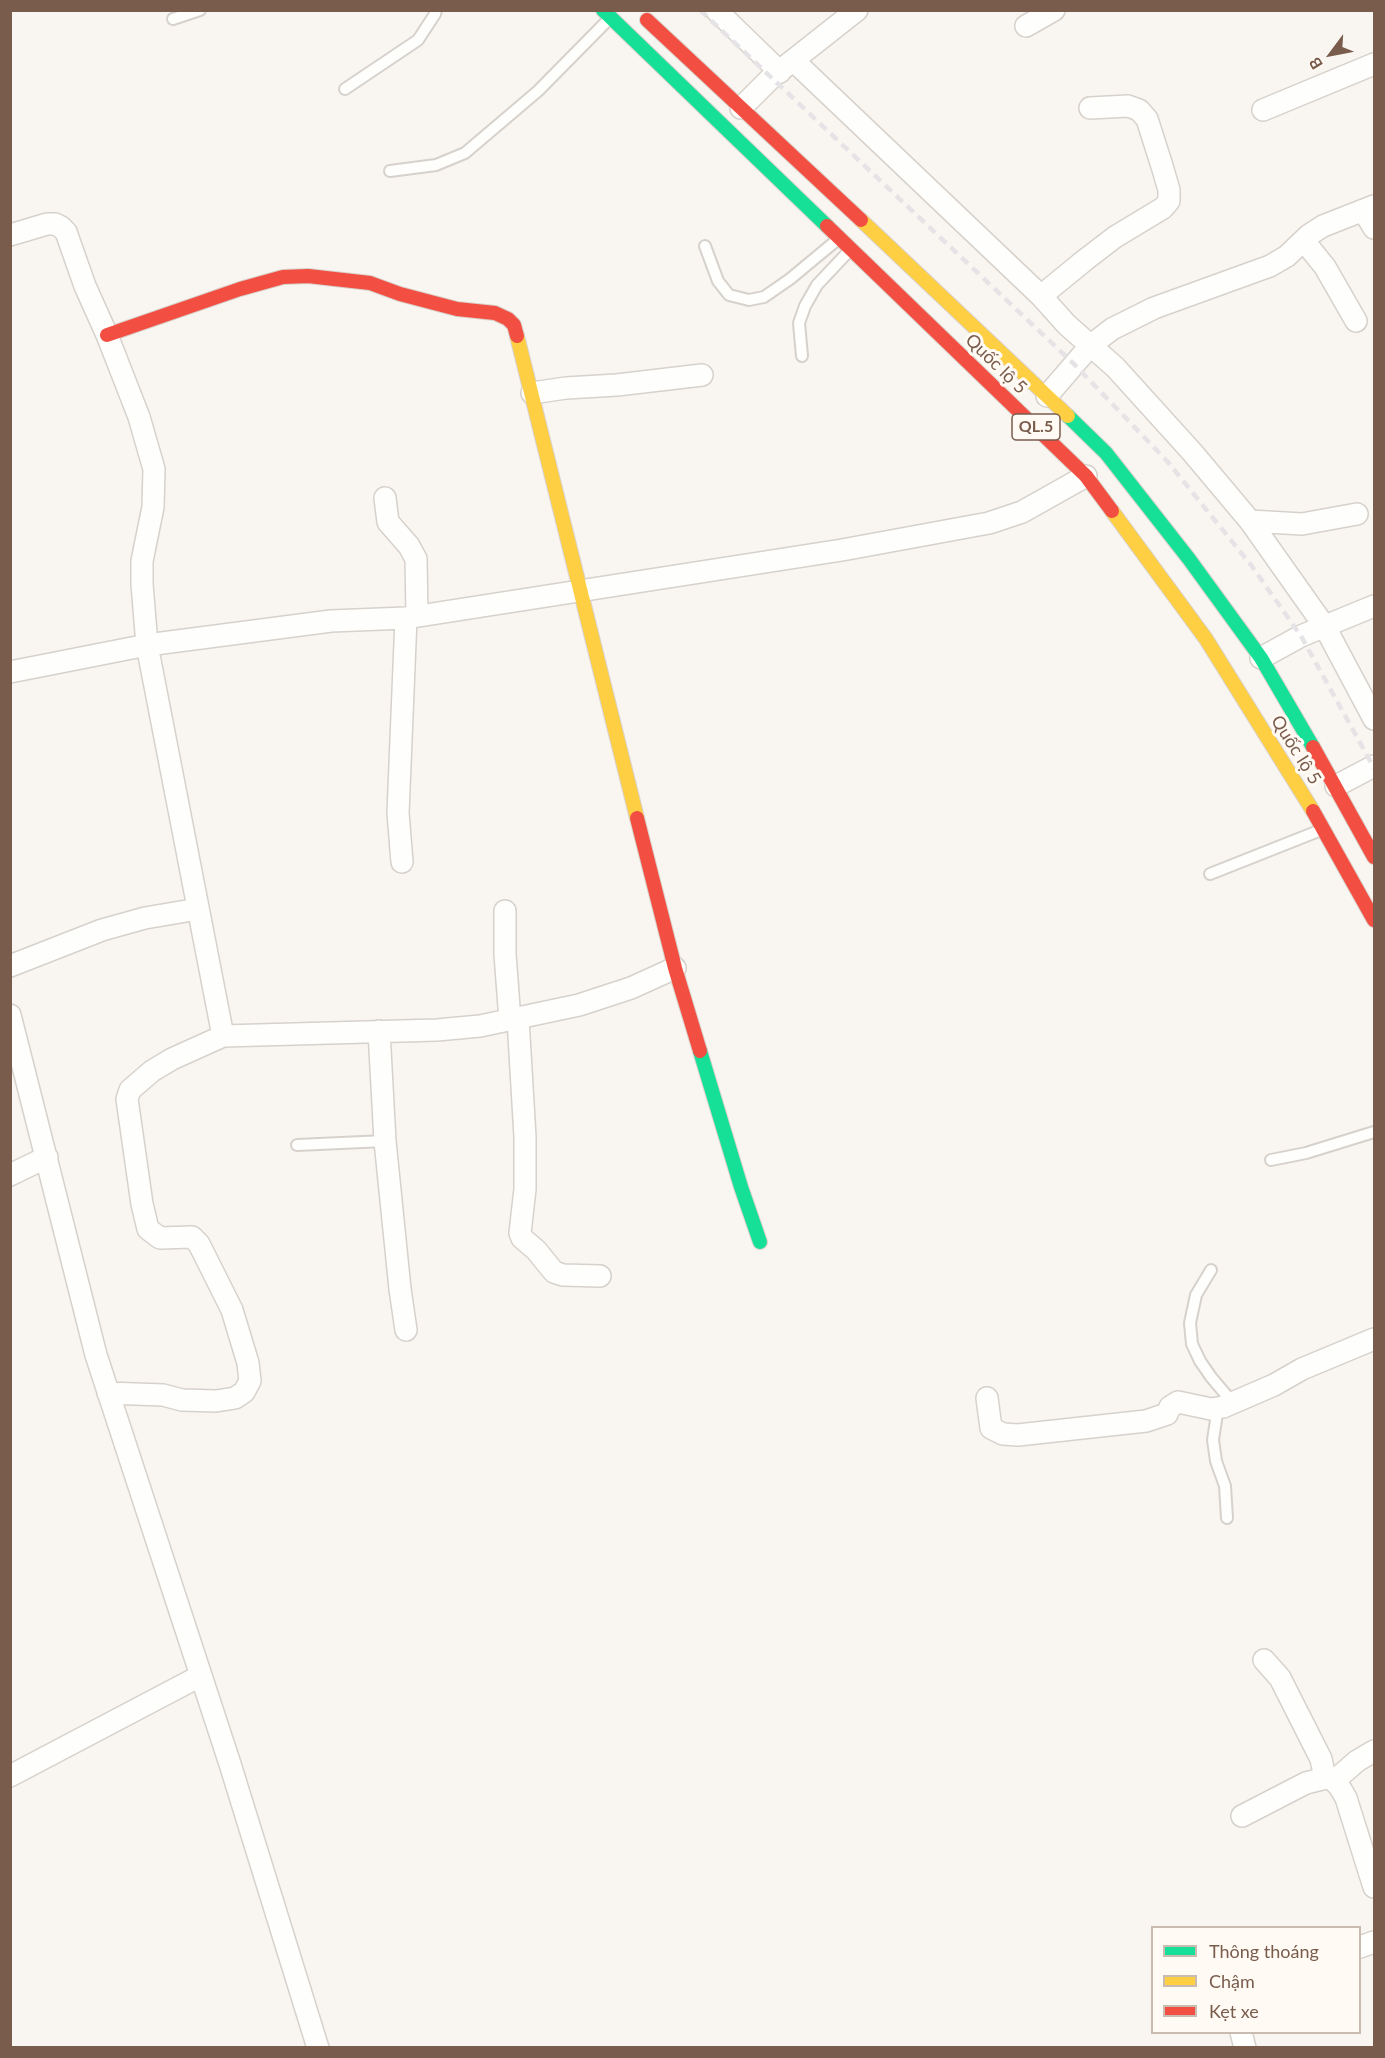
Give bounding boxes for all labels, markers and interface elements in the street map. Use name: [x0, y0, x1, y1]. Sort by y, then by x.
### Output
north arrow: [1301, 24, 1361, 84]
text: B: [1304, 54, 1326, 73]
street label: Quốc lộ 5: [961, 329, 1031, 399]
road number: QL.5: [1012, 414, 1060, 440]
street label: Quốc lộ 5: [1266, 712, 1326, 788]
legend: [1151, 1926, 1361, 2034]
text: Thông thoáng: [1209, 1940, 1319, 1962]
text: Chậm: [1209, 1970, 1255, 1992]
text: Kẹt xe: [1209, 2000, 1259, 2022]

